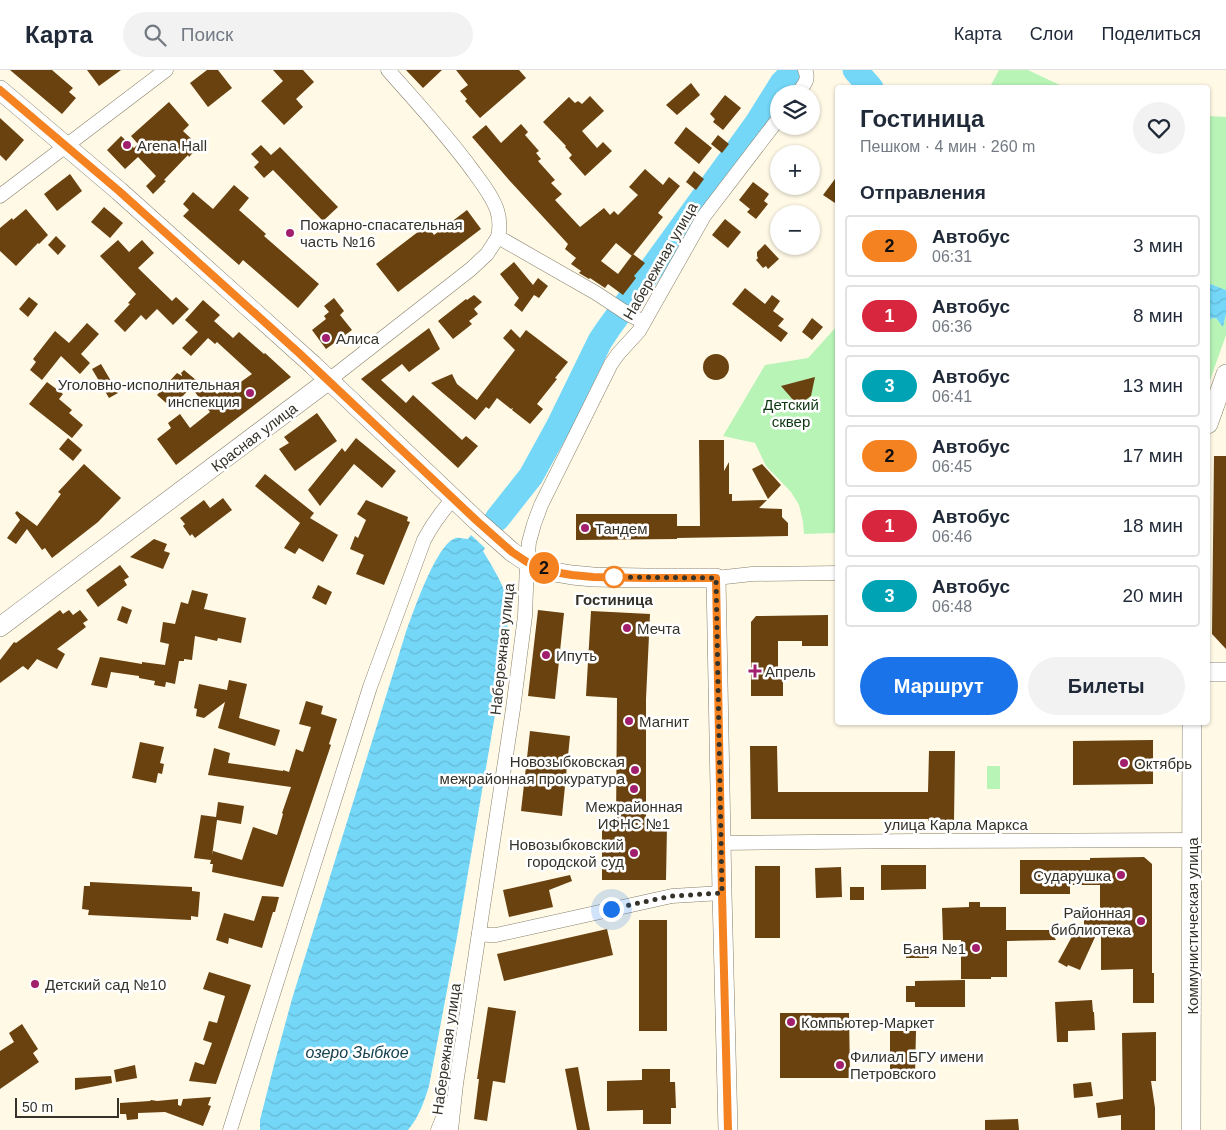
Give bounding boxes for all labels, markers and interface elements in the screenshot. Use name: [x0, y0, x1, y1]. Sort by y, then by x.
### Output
search box: [123, 12, 473, 57]
text: Карта: [25, 21, 93, 48]
icon: search: [141, 21, 169, 49]
text: Поиск: [181, 24, 233, 45]
text: Карта: [954, 24, 1002, 44]
text: Слои: [1030, 24, 1074, 44]
text: Поделиться: [1102, 24, 1201, 44]
map controls: [770, 85, 820, 255]
button: layers: [770, 85, 820, 135]
button: heart: [1133, 102, 1185, 154]
text: Гостиница: [860, 105, 984, 132]
place label: Arena Hall: [137, 137, 207, 154]
text: Пешком · 4 мин · 260 m: [860, 138, 1035, 155]
marker: Arena Hall: [121, 139, 133, 151]
button: +: [770, 145, 820, 195]
text: Отправления: [860, 182, 986, 203]
street label: Набережная улица: [619, 199, 701, 323]
button: −: [770, 205, 820, 255]
place label: Пожарно-спасательная часть №16: [300, 216, 463, 250]
text: Автобус: [932, 226, 1010, 247]
marker: Пожарно-спасательная часть №16: [284, 227, 296, 239]
text: 3 мин: [1133, 235, 1183, 256]
text: 2: [884, 236, 895, 256]
text: 06:31: [932, 248, 972, 265]
text: Автобус: [932, 296, 1010, 317]
text: 8 мин: [1133, 305, 1183, 326]
text: 1: [884, 306, 895, 326]
text: 06:36: [932, 318, 972, 335]
place label: Алиса: [336, 330, 380, 347]
marker: Алиса: [320, 332, 332, 344]
text: Автобус: [932, 366, 1010, 387]
text: 13 мин: [1122, 375, 1183, 396]
place label: Уголовно-исполнительная инспекция: [58, 376, 240, 410]
text: 3: [884, 376, 895, 396]
marker: Уголовно-исполнительная инспекция: [244, 387, 256, 399]
text: 06:41: [932, 388, 972, 405]
park label: Детский сквер: [763, 396, 819, 430]
street label: Красная улица: [208, 399, 301, 475]
text: Автобус: [932, 436, 1010, 457]
text: 17 мин: [1122, 445, 1183, 466]
text: 2: [884, 446, 895, 466]
text: 06:45: [932, 458, 972, 475]
text: Автобус: [932, 506, 1010, 527]
text: 18 мин: [1122, 515, 1183, 536]
text: 1: [884, 516, 895, 536]
place label: Тандем: [595, 520, 648, 537]
marker: Тандем: [579, 522, 591, 534]
text: 06:46: [932, 528, 972, 545]
line badge: 2: [528, 552, 560, 584]
text: 2: [539, 558, 549, 578]
marker: Гостиница: [603, 566, 625, 588]
text: Автобус: [932, 576, 1010, 597]
street label: Набережная улица: [487, 582, 517, 716]
text: 20 мин: [1122, 585, 1183, 606]
text: 3: [884, 586, 895, 606]
place label: Гостиница: [575, 591, 653, 608]
text: 06:48: [932, 598, 972, 615]
place label: Мечта: [637, 620, 681, 637]
marker: Мечта: [621, 622, 633, 634]
place label: Ипуть: [556, 647, 597, 664]
marker: Ипуть: [540, 649, 552, 661]
button: Маршрут: [860, 657, 1018, 715]
button: Билеты: [1028, 657, 1185, 715]
place label: Апрель: [765, 663, 816, 680]
marker: Апрель: [749, 665, 761, 677]
place label: Магнит: [639, 713, 689, 730]
marker: Магнит: [623, 715, 635, 727]
place label: Новозыбковская межрайонная прокуратура: [440, 753, 626, 787]
place label: Октябрь: [1134, 755, 1192, 772]
marker: Октябрь: [1118, 757, 1130, 769]
marker: Новозыбковская межрайонная прокуратура: [629, 764, 641, 776]
marker: Межрайонная ИФНС №1: [628, 783, 640, 795]
place label: Межрайонная ИФНС №1: [585, 798, 683, 832]
street label: улица Карла Маркса: [884, 816, 1028, 833]
place label: Новозыбковский городской суд: [509, 836, 624, 870]
street label: Коммунистическая улица: [1184, 837, 1201, 1015]
marker: Новозыбковский городской суд: [628, 847, 640, 859]
place label: Сударушка: [1033, 867, 1112, 884]
marker: Сударушка: [1115, 869, 1127, 881]
your location: [599, 897, 624, 922]
place label: Районная библиотека: [1051, 904, 1132, 938]
marker: Районная библиотека: [1135, 915, 1147, 927]
place label: Баня №1: [903, 940, 966, 957]
marker: Баня №1: [970, 942, 982, 954]
place label: Детский сад №10: [45, 976, 166, 993]
marker: Детский сад №10: [29, 978, 41, 990]
street label: Набережная улица: [428, 981, 464, 1116]
place label: Компьютер-Маркет: [801, 1014, 935, 1031]
marker: Компьютер-Маркет: [785, 1016, 797, 1028]
water label: озеро Зыбкое: [305, 1044, 409, 1061]
place label: Филиал БГУ имени Петровского: [850, 1048, 984, 1082]
marker: Филиал БГУ имени Петровского: [834, 1059, 846, 1071]
scale bar: [15, 1095, 119, 1118]
text: 50 m: [22, 1099, 53, 1115]

